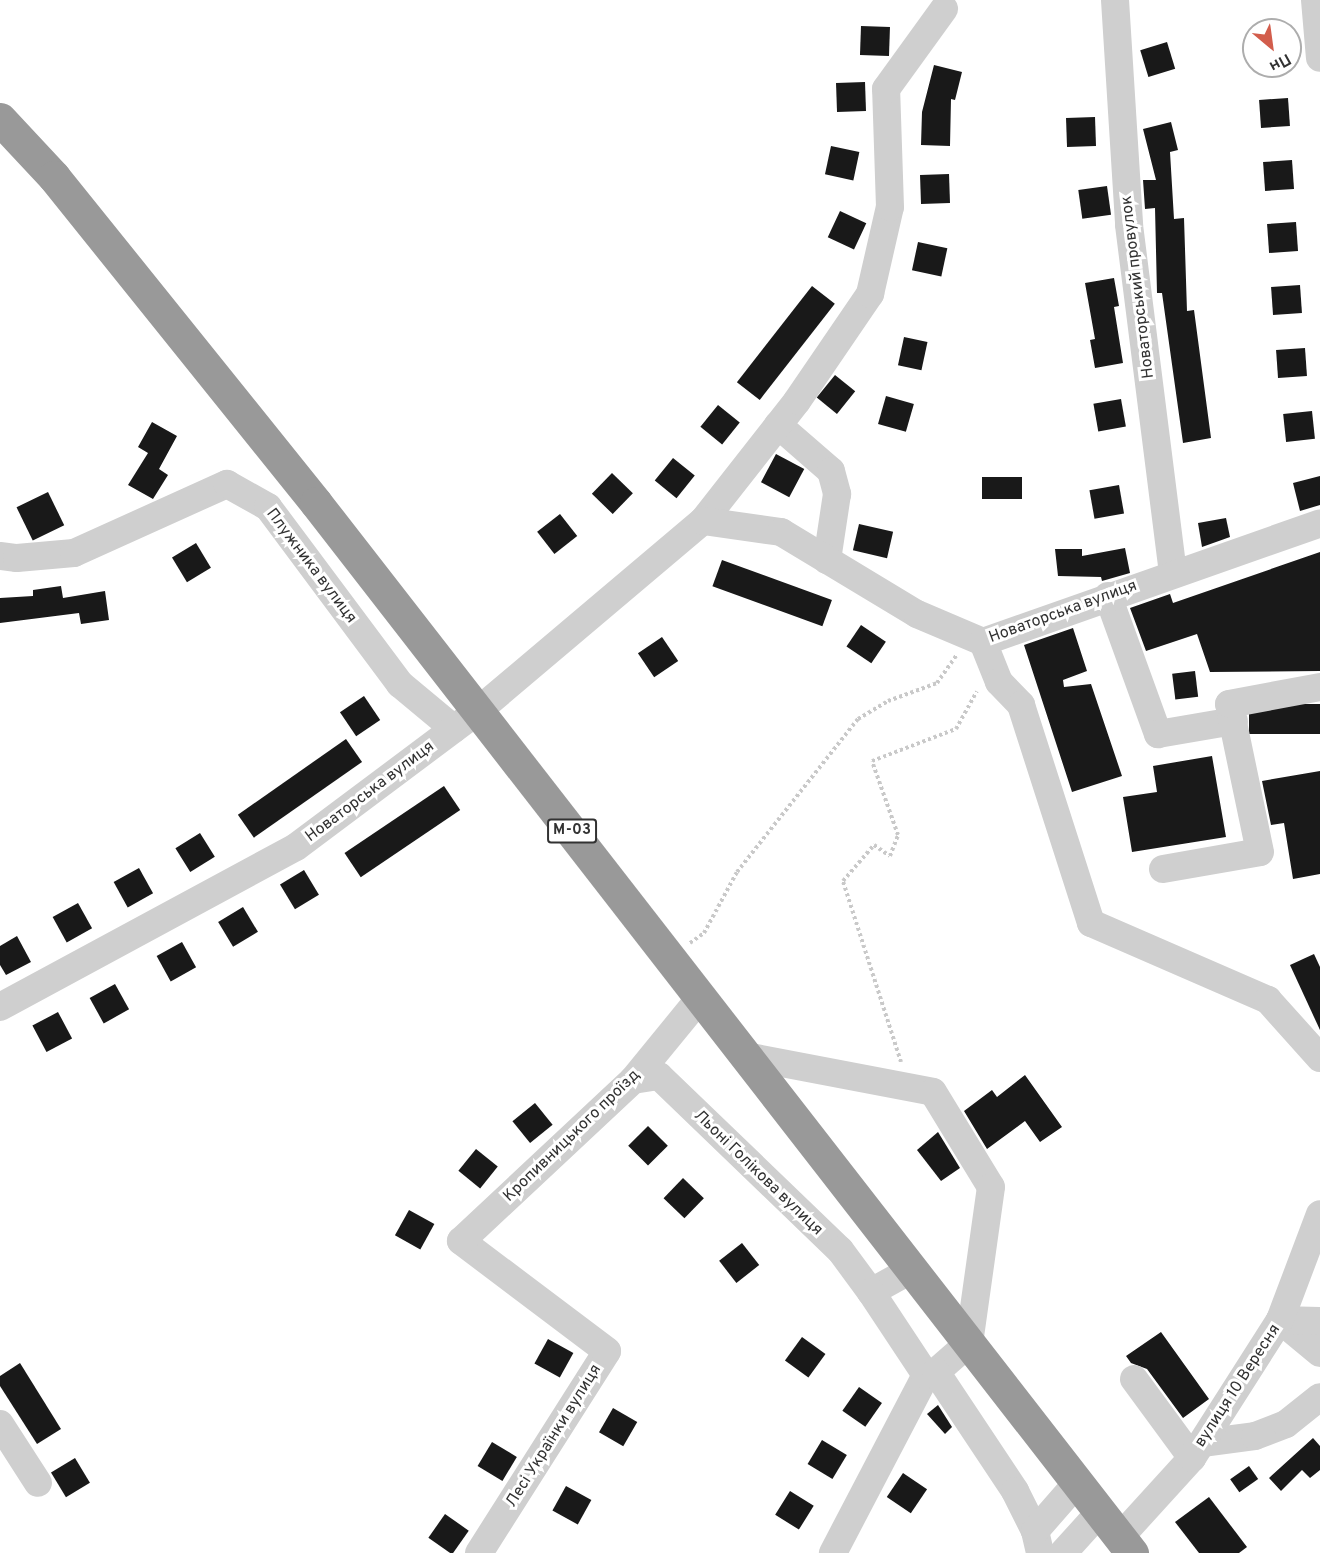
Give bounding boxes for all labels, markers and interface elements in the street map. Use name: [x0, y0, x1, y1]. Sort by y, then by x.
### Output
north arrow: [1242, 18, 1302, 78]
text: Пн: [1265, 48, 1294, 76]
street label: Новаторський провулок: [1117, 194, 1159, 380]
street label: Плужника вулиця: [262, 505, 360, 627]
street label: Новаторська вулиця: [986, 576, 1140, 648]
street label: Новаторська вулиця: [302, 737, 438, 847]
road number: М-03: [546, 819, 598, 843]
street label: Кропивницького проїзд: [500, 1066, 644, 1206]
street label: Льоні Голікова вулиця: [689, 1106, 827, 1240]
street label: вулиця 10 Вересня: [1191, 1321, 1285, 1451]
street label: Лесі Українки вулиця: [502, 1361, 606, 1511]

